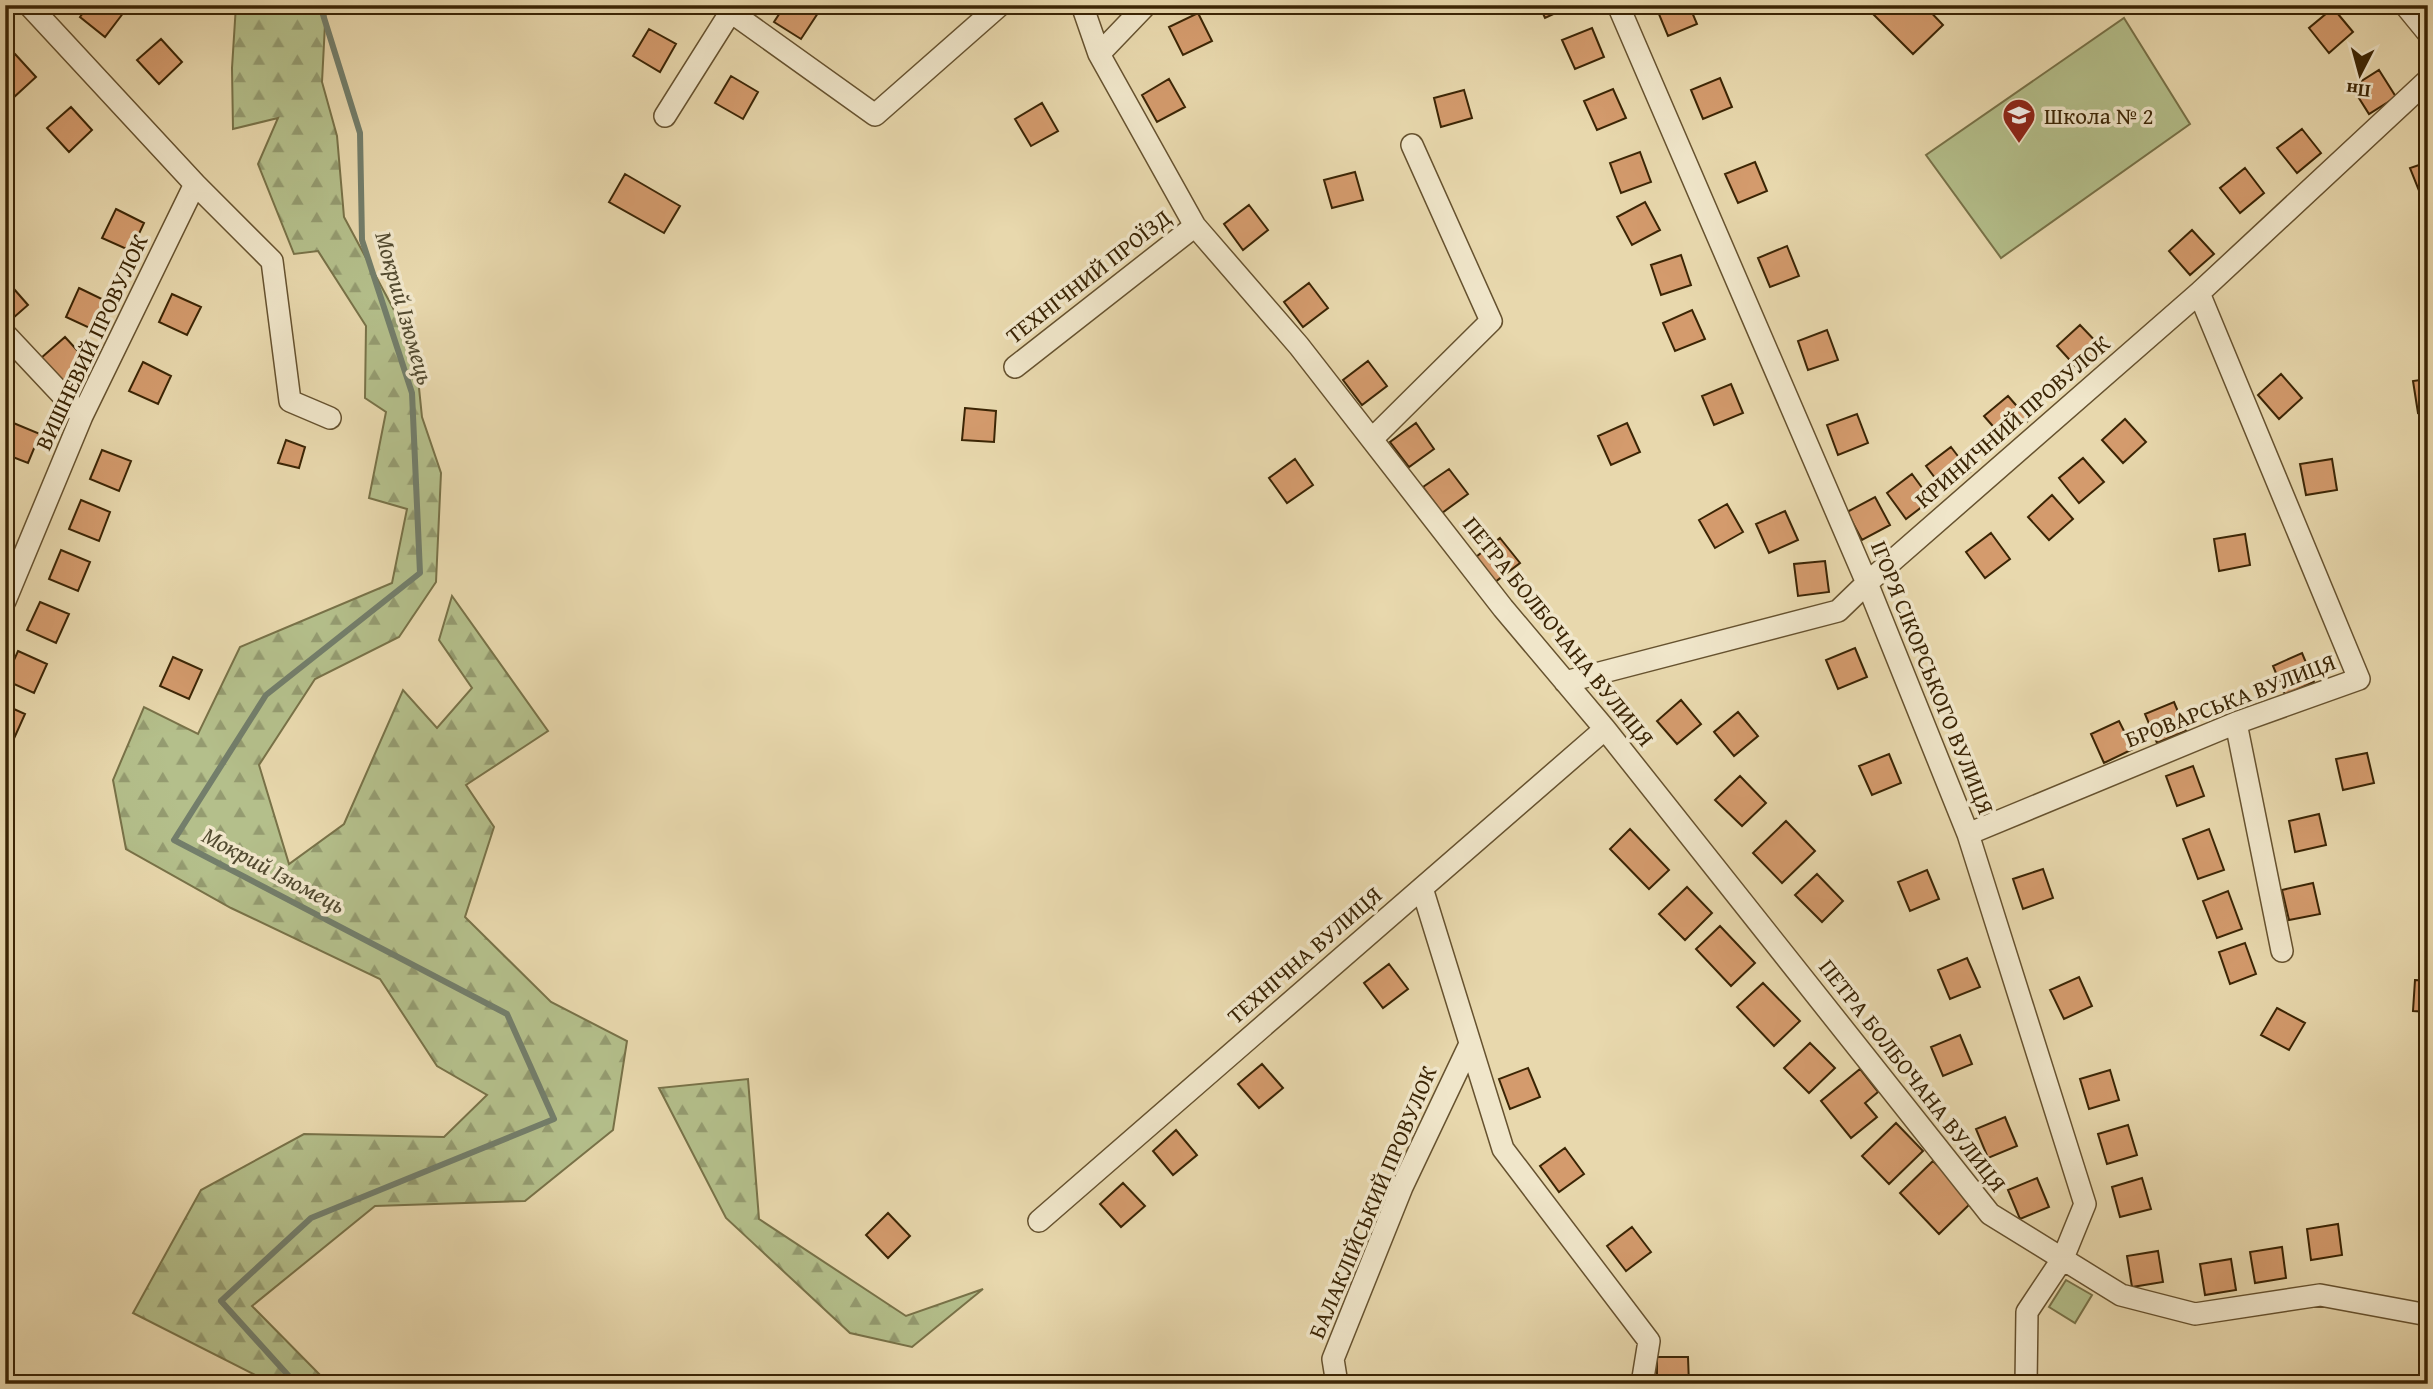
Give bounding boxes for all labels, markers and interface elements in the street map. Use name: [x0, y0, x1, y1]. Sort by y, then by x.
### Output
north arrow: [2324, 38, 2394, 108]
text: Пн: [2344, 76, 2372, 106]
school or university icon: Школа № 2: [2000, 96, 2038, 145]
place label: Школа № 2: [2044, 99, 2154, 132]
street label: ТЕХНІЧНИЙ ПРОЇЗД: [999, 201, 1177, 351]
water label: Мокрий Ізюмець: [366, 227, 444, 389]
street label: ВИШНЕВИЙ ПРОВУЛОК: [26, 229, 156, 455]
street label: КРИНИЧНИЙ ПРОВУЛОК: [1907, 327, 2117, 515]
street label: ПЕТРА БОЛБОЧАНА ВУЛИЦЯ: [1456, 509, 1662, 753]
street label: ІГОРЯ СІКОРСЬКОГО ВУЛИЦЯ: [1863, 535, 2003, 819]
street label: БРОВАРСЬКА ВУЛИЦЯ: [2120, 645, 2340, 755]
water label: Мокрий Ізюмець: [196, 817, 352, 923]
street label: ТЕХНІЧНА ВУЛИЦЯ: [1220, 878, 1389, 1031]
street label: ПЕТРА БОЛБОЧАНА ВУЛИЦЯ: [1812, 952, 2015, 1199]
street label: БАЛАКЛІЙСЬКИЙ ПРОВУЛОК: [1300, 1061, 1444, 1343]

